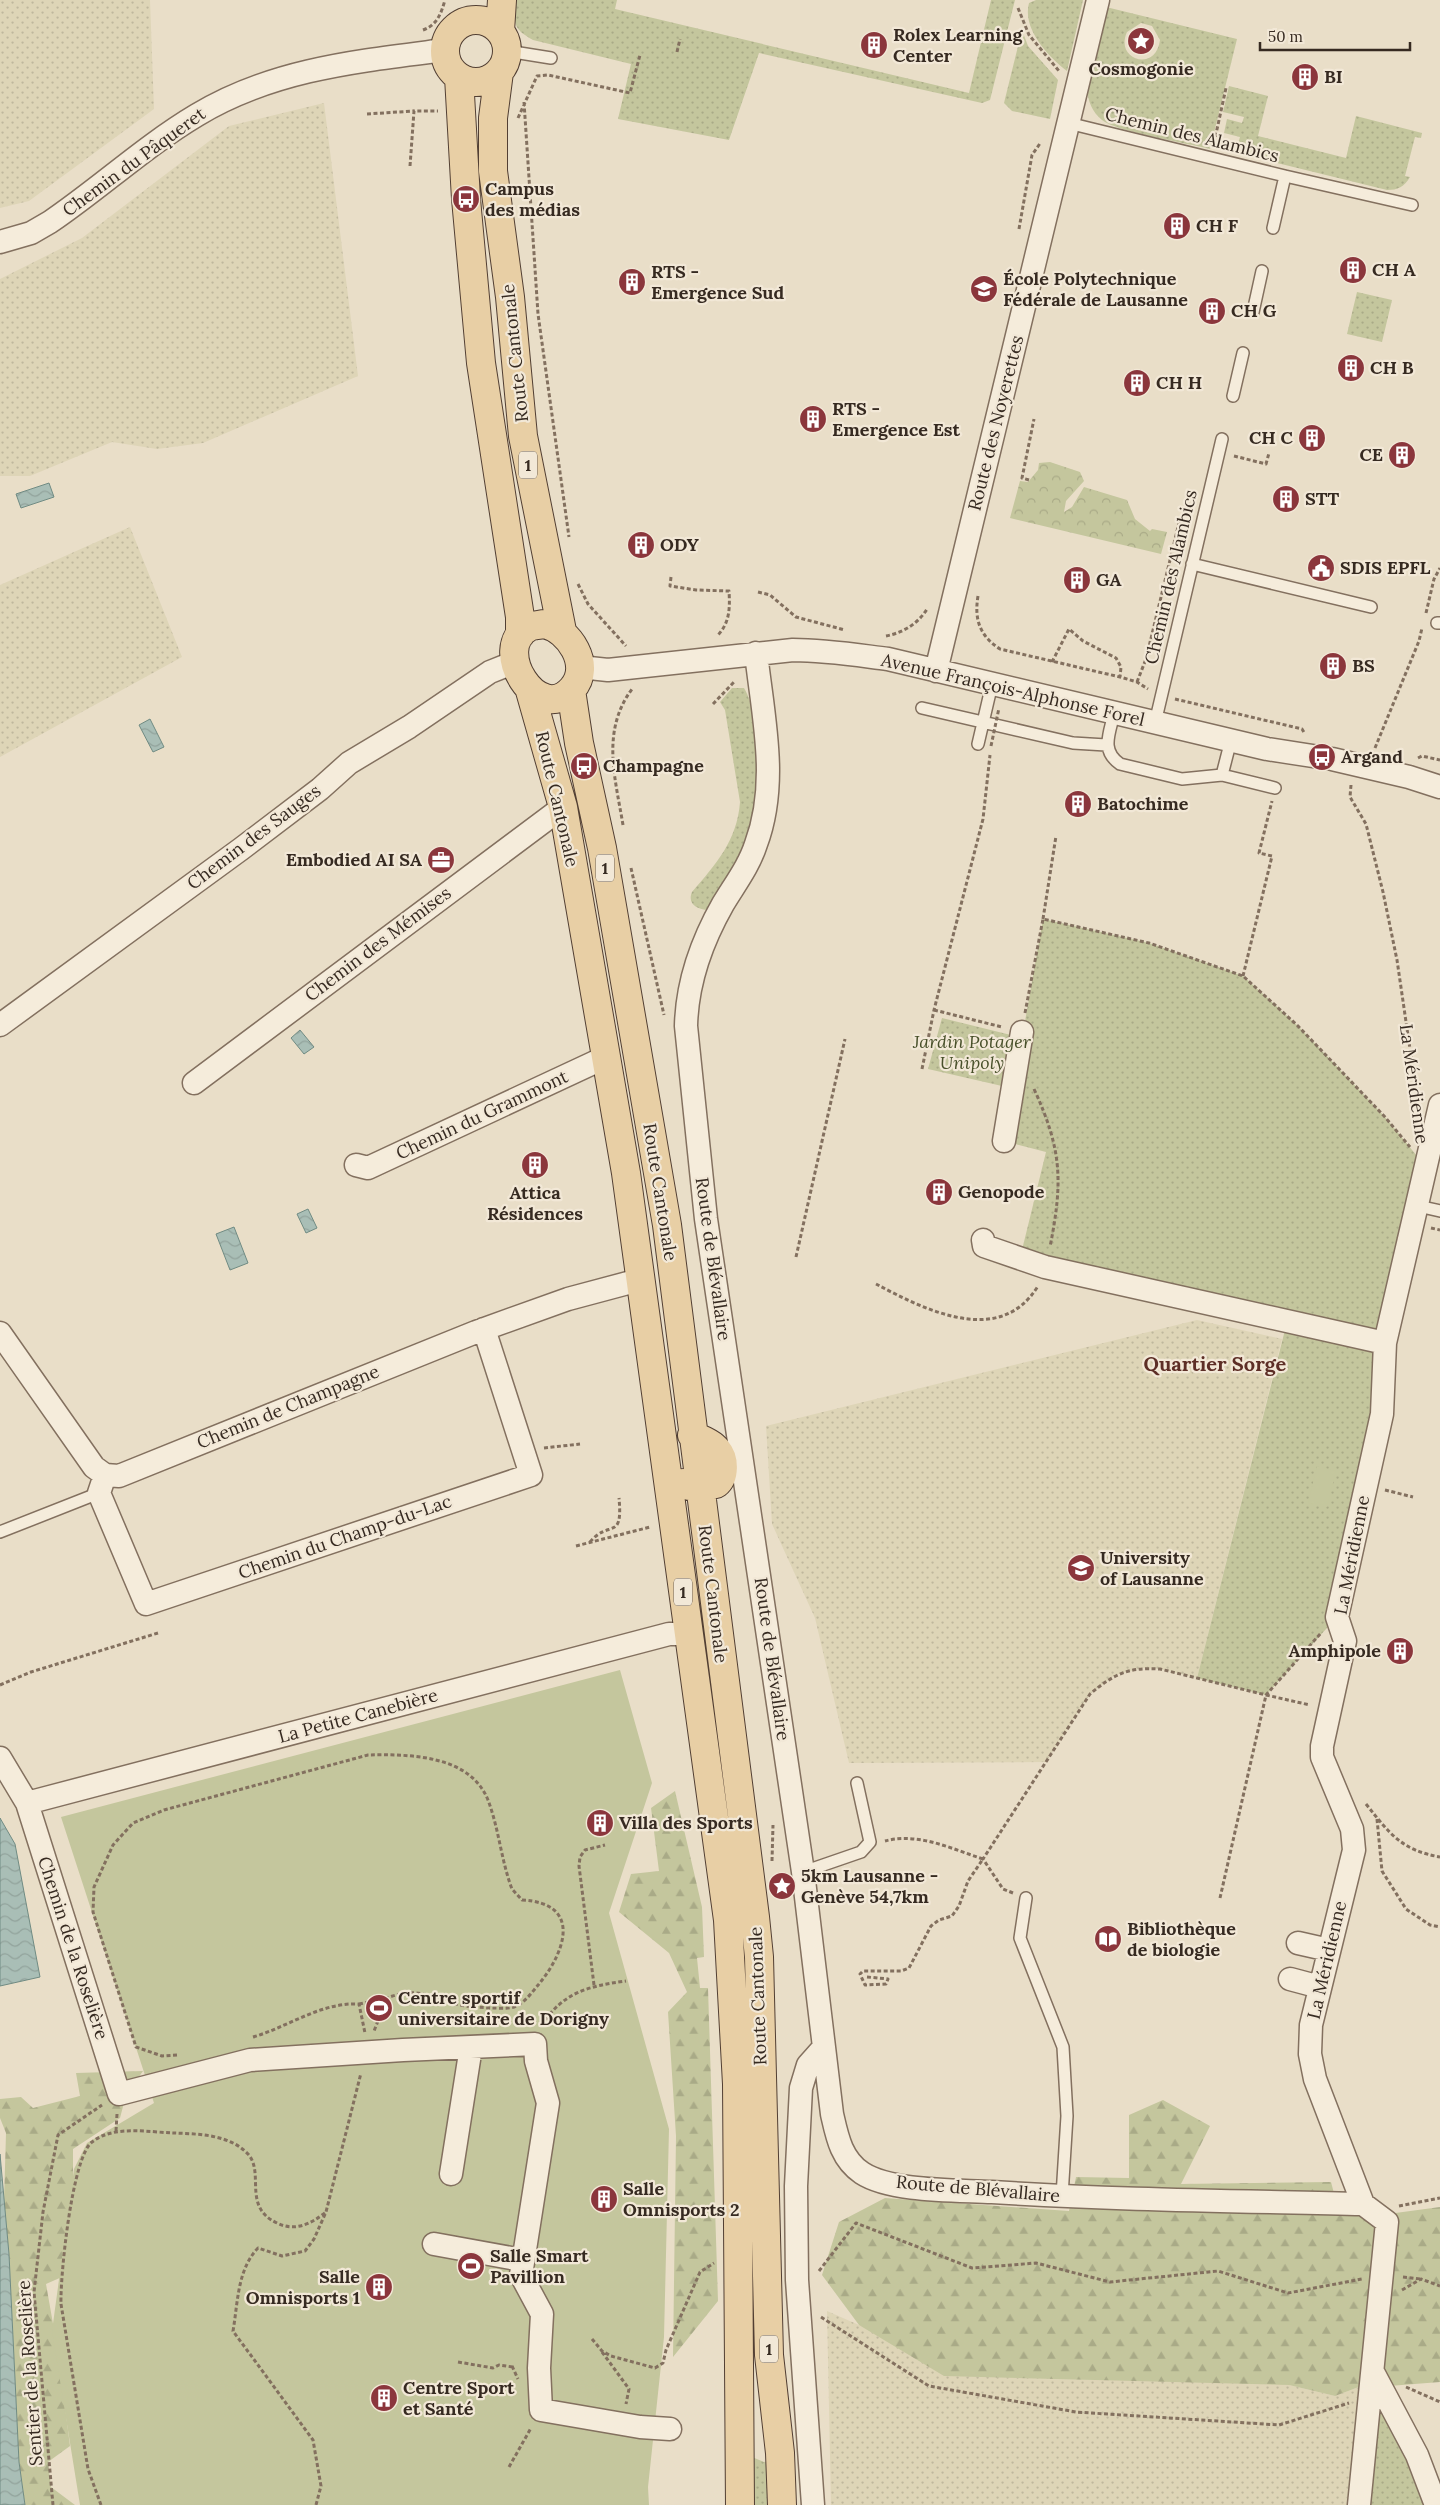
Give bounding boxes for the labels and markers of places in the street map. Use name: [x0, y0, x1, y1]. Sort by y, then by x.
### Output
place label: Rolex Learning Center: [893, 23, 1024, 67]
place icon: Cosmogonie: [1126, 26, 1156, 56]
building icon: Rolex Learning Center: [859, 30, 889, 60]
place label: Cosmogonie: [1088, 57, 1194, 80]
building icon: BI: [1290, 62, 1320, 92]
place label: BI: [1324, 65, 1343, 88]
place label: Campus des médias: [485, 177, 580, 221]
bus stop icon: Campus des médias: [451, 184, 481, 214]
building icon: CH F: [1162, 211, 1192, 241]
place label: CH F: [1196, 214, 1239, 237]
building icon: CH A: [1338, 255, 1368, 285]
place label: CH A: [1372, 258, 1416, 281]
place label: RTS - Emergence Sud: [651, 260, 784, 304]
building icon: RTS - Emergence Sud: [617, 267, 647, 297]
place label: École Polytechnique Fédérale de Lausanne: [1003, 267, 1188, 311]
school or university icon: École Polytechnique Fédérale de Lausanne: [969, 274, 999, 304]
building icon: CH G: [1197, 296, 1227, 326]
place label: CH G: [1231, 299, 1277, 322]
building icon: CH B: [1336, 353, 1366, 383]
place label: CH B: [1370, 356, 1414, 379]
building icon: CH H: [1122, 368, 1152, 398]
place label: CH H: [1156, 371, 1202, 394]
place label: RTS - Emergence Est: [832, 397, 961, 441]
building icon: RTS - Emergence Est: [798, 404, 828, 434]
building icon: CH C: [1297, 423, 1327, 453]
place label: CH C: [1249, 426, 1294, 449]
building icon: CE: [1387, 440, 1417, 470]
place label: CE: [1359, 443, 1383, 466]
building icon: STT: [1271, 484, 1301, 514]
place label: STT: [1305, 487, 1339, 510]
building icon: ODY: [626, 530, 656, 560]
place label: ODY: [660, 533, 699, 556]
public building icon: SDIS EPFL: [1306, 553, 1336, 583]
place label: SDIS EPFL: [1340, 556, 1431, 579]
building icon: GA: [1062, 565, 1092, 595]
place label: GA: [1096, 568, 1121, 591]
building icon: BS: [1318, 651, 1348, 681]
place label: BS: [1352, 654, 1375, 677]
bus stop icon: Argand: [1307, 742, 1337, 772]
place label: Argand: [1341, 745, 1403, 768]
bus stop icon: Champagne: [569, 751, 599, 781]
place label: Champagne: [603, 754, 704, 777]
building icon: Batochime: [1063, 789, 1093, 819]
place label: Batochime: [1097, 792, 1189, 815]
office icon: Embodied AI SA: [426, 845, 456, 875]
place label: Embodied AI SA: [286, 848, 422, 871]
building icon: Attica Résidences: [520, 1150, 550, 1180]
building icon: Genopode: [924, 1177, 954, 1207]
place label: Genopode: [958, 1180, 1045, 1203]
place label: Attica Résidences: [487, 1181, 583, 1225]
place label: University of Lausanne: [1100, 1546, 1204, 1590]
school or university icon: University of Lausanne: [1066, 1553, 1096, 1583]
building icon: Amphipole: [1385, 1636, 1415, 1666]
place label: Amphipole: [1289, 1639, 1381, 1662]
building icon: Villa des Sports: [585, 1808, 615, 1838]
place label: Villa des Sports: [619, 1811, 753, 1834]
place label: 5km Lausanne - Genève 54,7km: [801, 1864, 938, 1908]
place icon: 5km Lausanne - Genève 54,7km: [767, 1871, 797, 1901]
place label: Bibliothèque de biologie: [1127, 1917, 1236, 1961]
library icon: Bibliothèque de biologie: [1093, 1924, 1123, 1954]
place label: Centre sportif universitaire de Dorigny: [398, 1986, 609, 2030]
sports icon: Centre sportif universitaire de Dorigny: [364, 1993, 394, 2023]
place label: Salle Omnisports 2: [623, 2177, 740, 2221]
building icon: Salle Omnisports 2: [589, 2184, 619, 2214]
place label: Salle Smart Pavillion: [490, 2244, 589, 2288]
sports icon: Salle Smart Pavillion: [456, 2251, 486, 2281]
place label: Salle Omnisports 1: [246, 2265, 360, 2309]
building icon: Salle Omnisports 1: [364, 2272, 394, 2302]
place label: Centre Sport et Santé: [403, 2376, 515, 2420]
building icon: Centre Sport et Santé: [369, 2383, 399, 2413]

